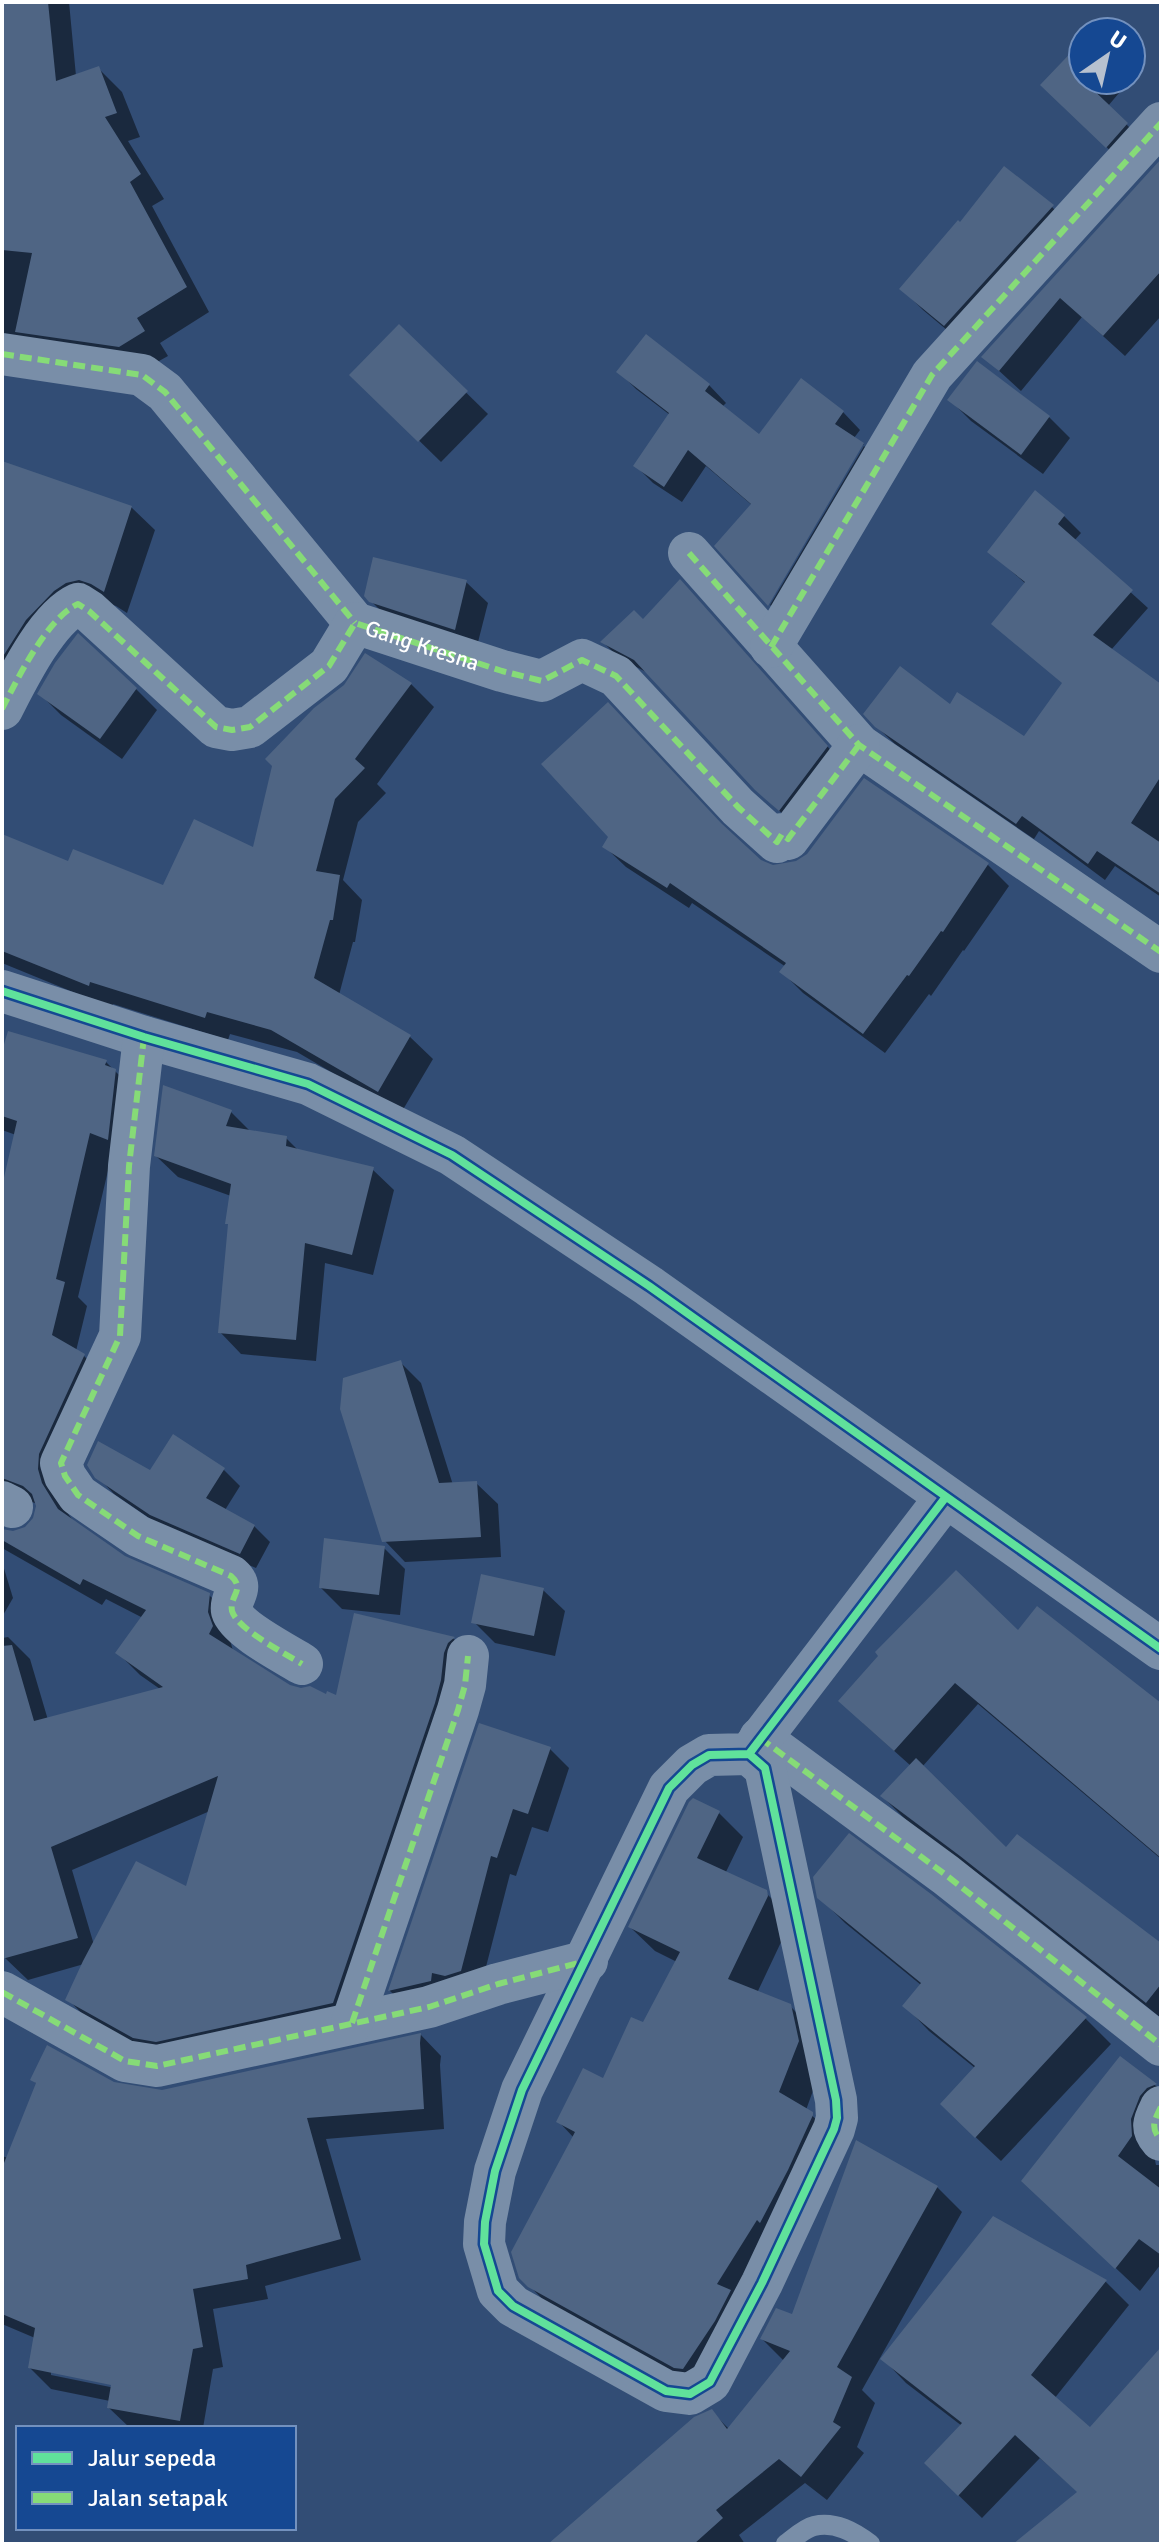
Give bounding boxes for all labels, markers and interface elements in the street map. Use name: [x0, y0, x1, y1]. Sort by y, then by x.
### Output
north arrow: [1067, 16, 1147, 96]
text: U: [1104, 24, 1132, 55]
street label: Gang Kresna: [362, 614, 483, 677]
legend: [16, 2426, 296, 2530]
text: Jalur sepeda: [88, 2443, 216, 2473]
text: Jalan setapak: [88, 2483, 228, 2513]

